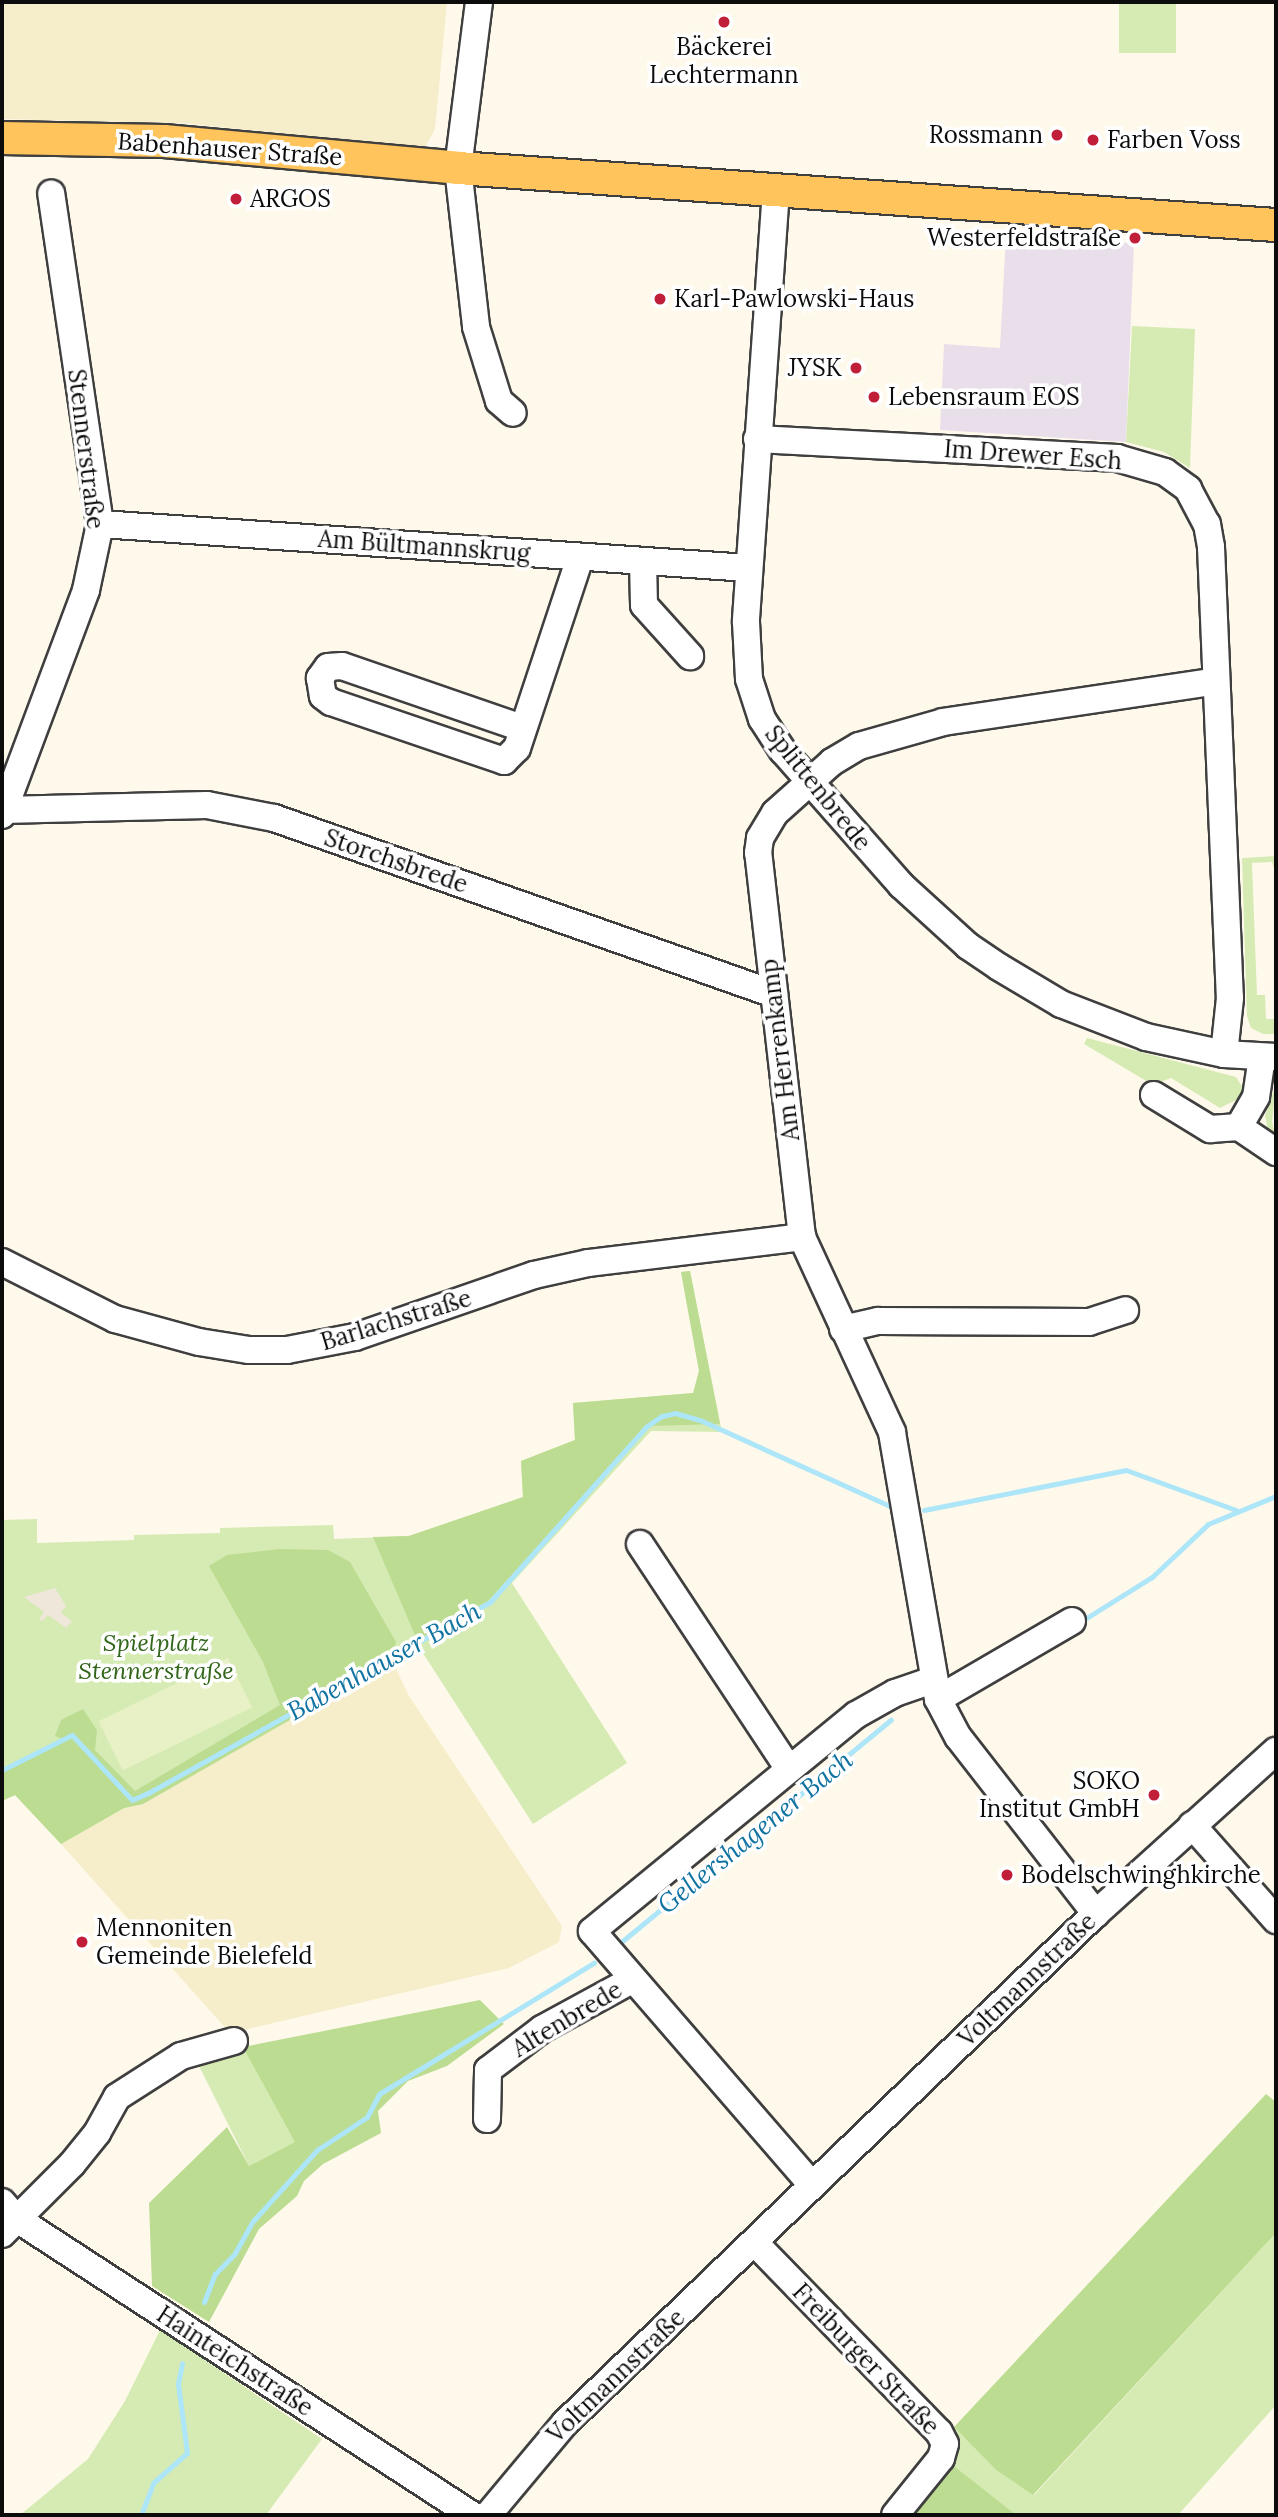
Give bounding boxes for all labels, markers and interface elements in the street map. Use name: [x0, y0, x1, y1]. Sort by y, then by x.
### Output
marker: Bäckerei Lechtermann: [716, 14, 732, 30]
place label: Bäckerei Lechtermann: [649, 33, 799, 89]
place label: Rossmann: [929, 121, 1043, 149]
place label: Farben Voss: [1107, 126, 1241, 154]
street label: Babenhauser Straße: [117, 127, 343, 171]
marker: Rossmann: [1049, 127, 1065, 143]
marker: Farben Voss: [1085, 132, 1101, 148]
place label: ARGOS: [250, 185, 331, 213]
marker: ARGOS: [228, 191, 244, 207]
place label: Westerfeldstraße: [927, 224, 1121, 252]
marker: Westerfeldstraße: [1127, 230, 1143, 246]
place label: Karl-Pawlowski-Haus: [674, 285, 914, 313]
marker: Karl-Pawlowski-Haus: [652, 291, 668, 307]
place label: JYSK: [788, 354, 842, 382]
marker: JYSK: [848, 360, 864, 376]
street label: Stennerstraße: [62, 367, 110, 531]
place label: Lebensraum EOS: [888, 383, 1080, 411]
marker: Lebensraum EOS: [866, 389, 882, 405]
street label: Im Drewer Esch: [943, 434, 1123, 476]
street label: Am Bültmannskrug: [317, 524, 531, 568]
street label: Splittenbrede: [759, 720, 877, 856]
street label: Storchsbrede: [321, 823, 471, 899]
street label: Am Herrenkamp: [755, 957, 805, 1143]
street label: Barlachstraße: [317, 1283, 475, 1357]
water label: Babenhauser Bach: [282, 1595, 486, 1727]
park label: Spielplatz Stennerstraße: [78, 1629, 234, 1685]
water label: Gellershagener Bach: [651, 1744, 859, 1920]
place label: SOKO Institut GmbH: [979, 1767, 1140, 1823]
marker: SOKO Institut GmbH: [1146, 1787, 1162, 1803]
place label: Bodelschwinghkirche: [1021, 1861, 1261, 1889]
marker: Bodelschwinghkirche: [999, 1867, 1015, 1883]
street label: Voltmannstraße: [952, 1907, 1102, 2053]
place label: Mennoniten Gemeinde Bielefeld: [96, 1914, 313, 1970]
marker: Mennoniten Gemeinde Bielefeld: [74, 1934, 90, 1950]
street label: Altenbrede: [507, 1975, 627, 2063]
street label: Freiburger Straße: [786, 2277, 946, 2441]
street label: Hainteichstraße: [151, 2300, 319, 2422]
street label: Voltmannstraße: [541, 2303, 691, 2449]

